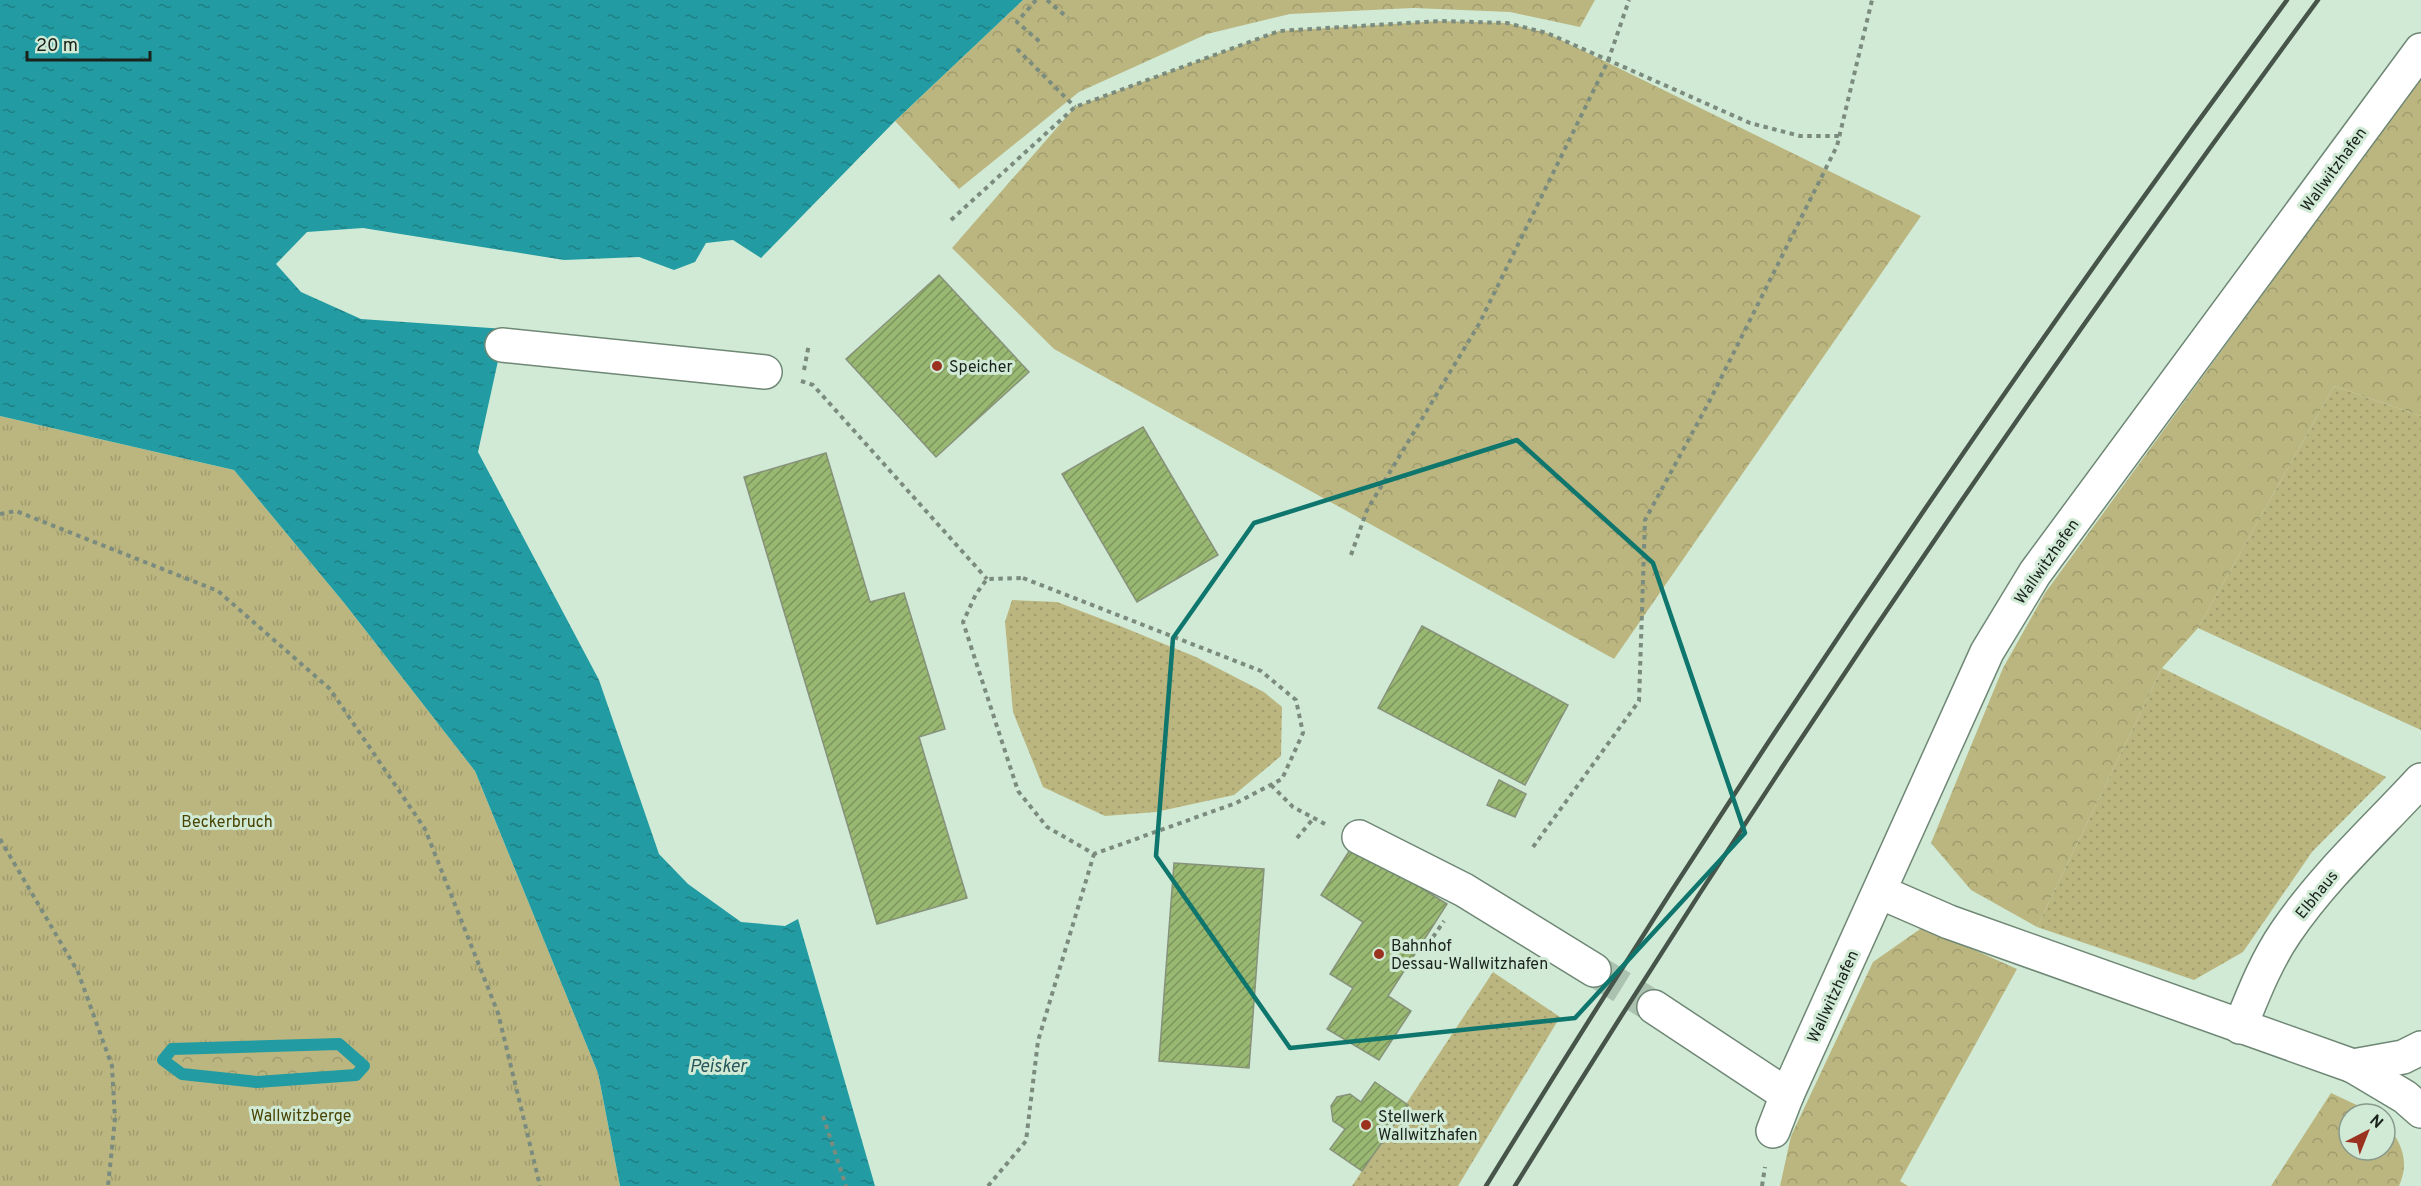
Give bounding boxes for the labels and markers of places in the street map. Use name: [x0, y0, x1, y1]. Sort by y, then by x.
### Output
place label: Speicher: [949, 358, 1013, 378]
marker: Speicher: [930, 359, 944, 373]
place label: Bahnhof Dessau-Wallwitzhafen: [1391, 937, 1548, 975]
marker: Bahnhof Dessau-Wallwitzhafen: [1372, 947, 1386, 961]
place label: Stellwerk Wallwitzhafen: [1378, 1108, 1478, 1146]
marker: Stellwerk Wallwitzhafen: [1359, 1118, 1373, 1132]

